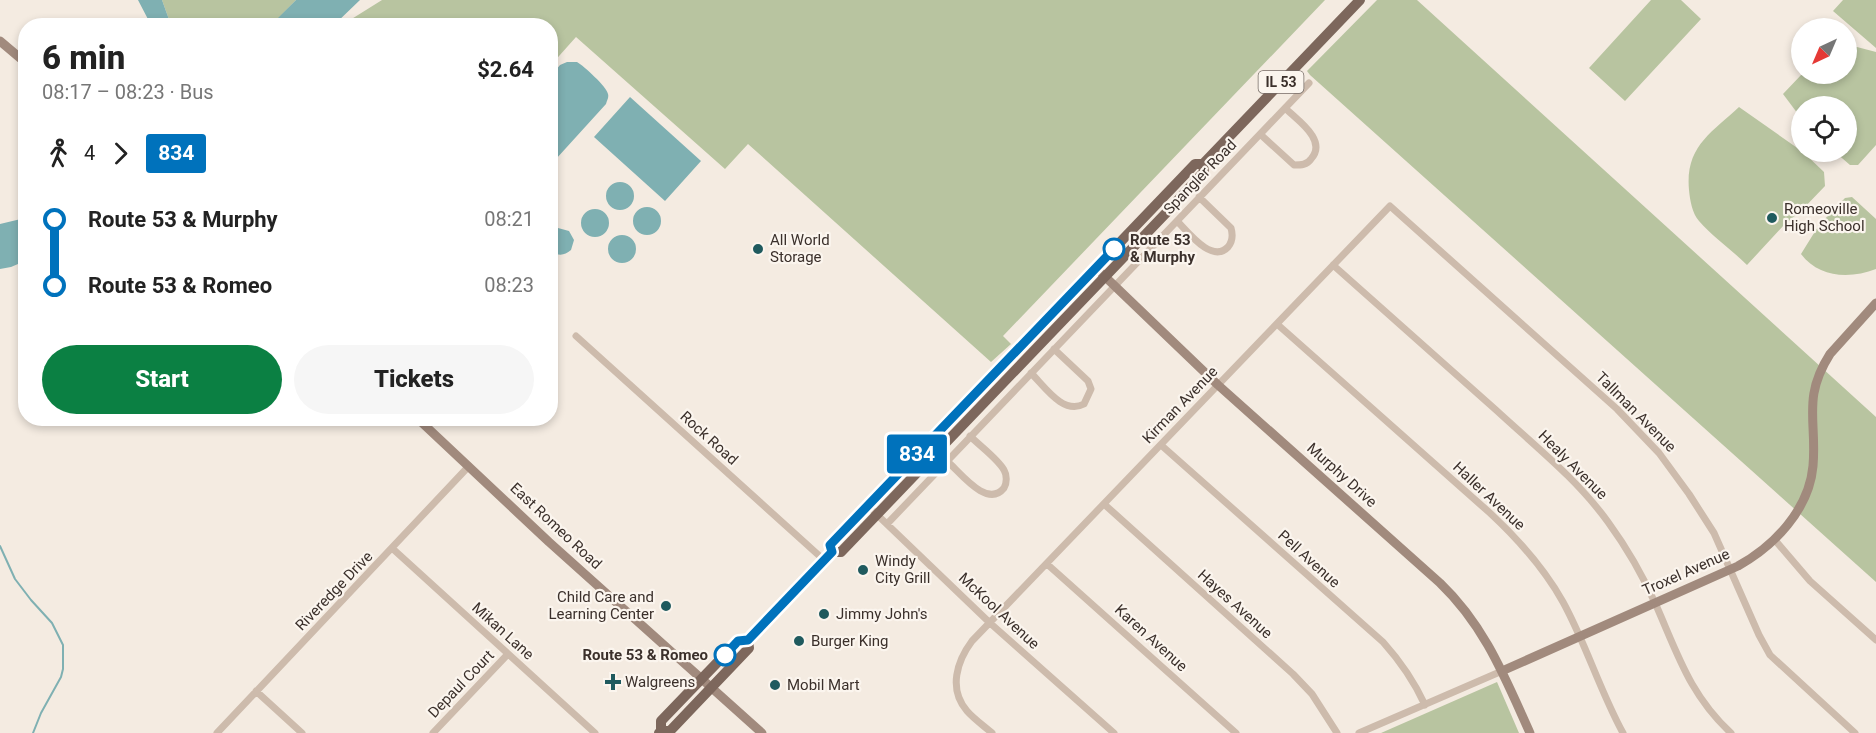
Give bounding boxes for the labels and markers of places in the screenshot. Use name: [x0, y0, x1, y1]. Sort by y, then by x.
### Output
place label: Romeoville High School: [1784, 200, 1865, 235]
marker: Romeoville High School: [1765, 211, 1779, 225]
place label: All World Storage: [770, 231, 830, 266]
place label: Route 53 & Murphy: [1130, 231, 1195, 266]
marker: Route 53 & Murphy: [1103, 238, 1125, 260]
marker: All World Storage: [751, 242, 765, 256]
place label: Windy City Grill: [875, 552, 930, 587]
marker: Windy City Grill: [856, 563, 870, 577]
place label: Child Care and Learning Center: [548, 588, 654, 623]
marker: Child Care and Learning Center: [659, 599, 673, 613]
place label: Jimmy John's: [836, 605, 927, 623]
marker: Jimmy John's: [817, 607, 831, 621]
place label: Burger King: [811, 632, 889, 650]
marker: Burger King: [792, 634, 806, 648]
marker: Route 53 & Romeo: [714, 644, 736, 666]
place label: Route 53 & Romeo: [582, 646, 708, 664]
place label: Walgreens: [625, 673, 695, 691]
marker: Walgreens: [606, 675, 620, 689]
place label: Mobil Mart: [787, 676, 860, 694]
marker: Mobil Mart: [768, 678, 782, 692]

